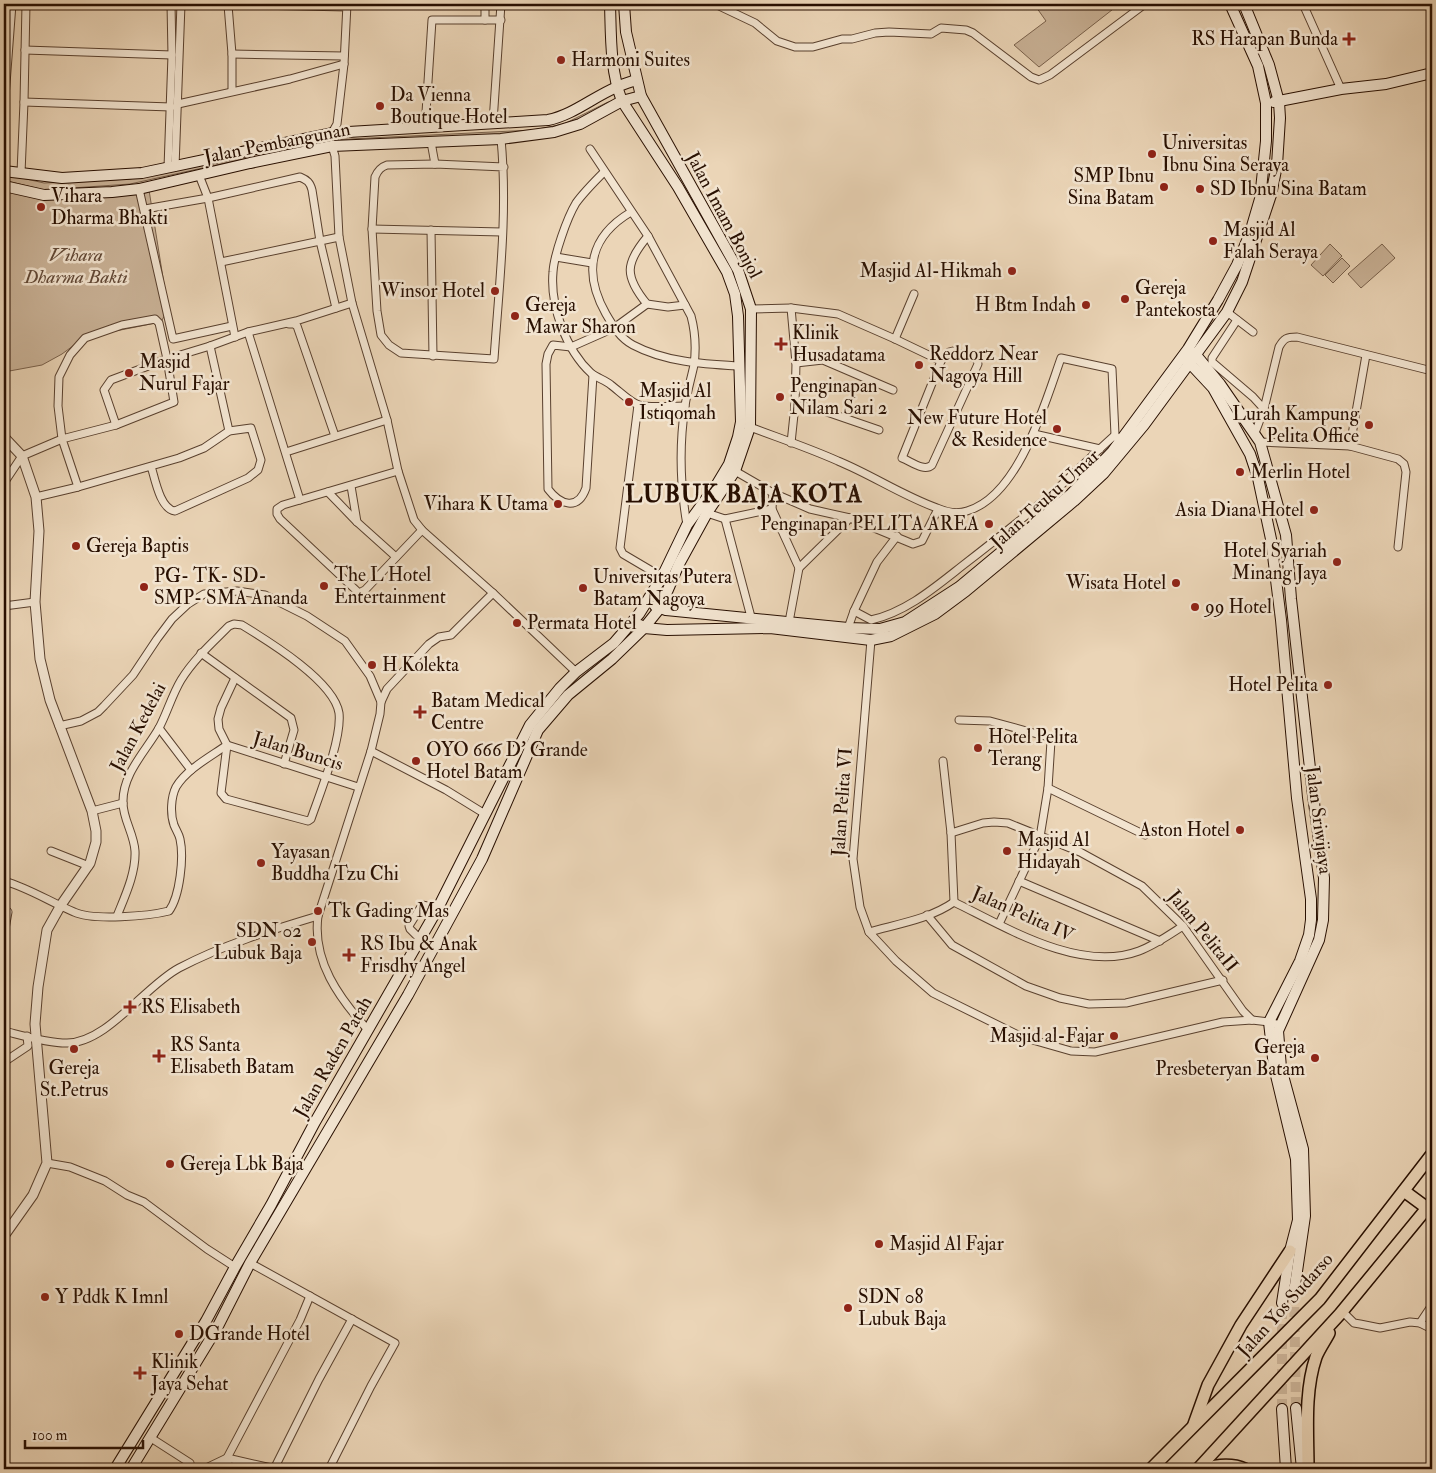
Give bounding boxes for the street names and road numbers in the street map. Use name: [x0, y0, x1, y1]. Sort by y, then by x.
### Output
street label: Jalan Pembangunan: [201, 117, 352, 169]
street label: Jalan Imam Bonjol: [680, 147, 768, 283]
street label: Jalan Teuku Umar: [985, 444, 1105, 555]
street label: Jalan Kedelai: [104, 678, 172, 777]
street label: Jalan Buncis: [249, 726, 346, 776]
street label: Jalan Pelita VI: [826, 747, 858, 858]
street label: Jalan Sriwijaya: [1300, 763, 1338, 876]
street label: Jalan Pelita IV: [967, 880, 1078, 947]
street label: Jalan PelitaII: [1162, 884, 1244, 977]
street label: Jalan Raden Patah: [288, 992, 378, 1123]
street label: Jalan Yos Sudarso: [1231, 1248, 1338, 1363]

